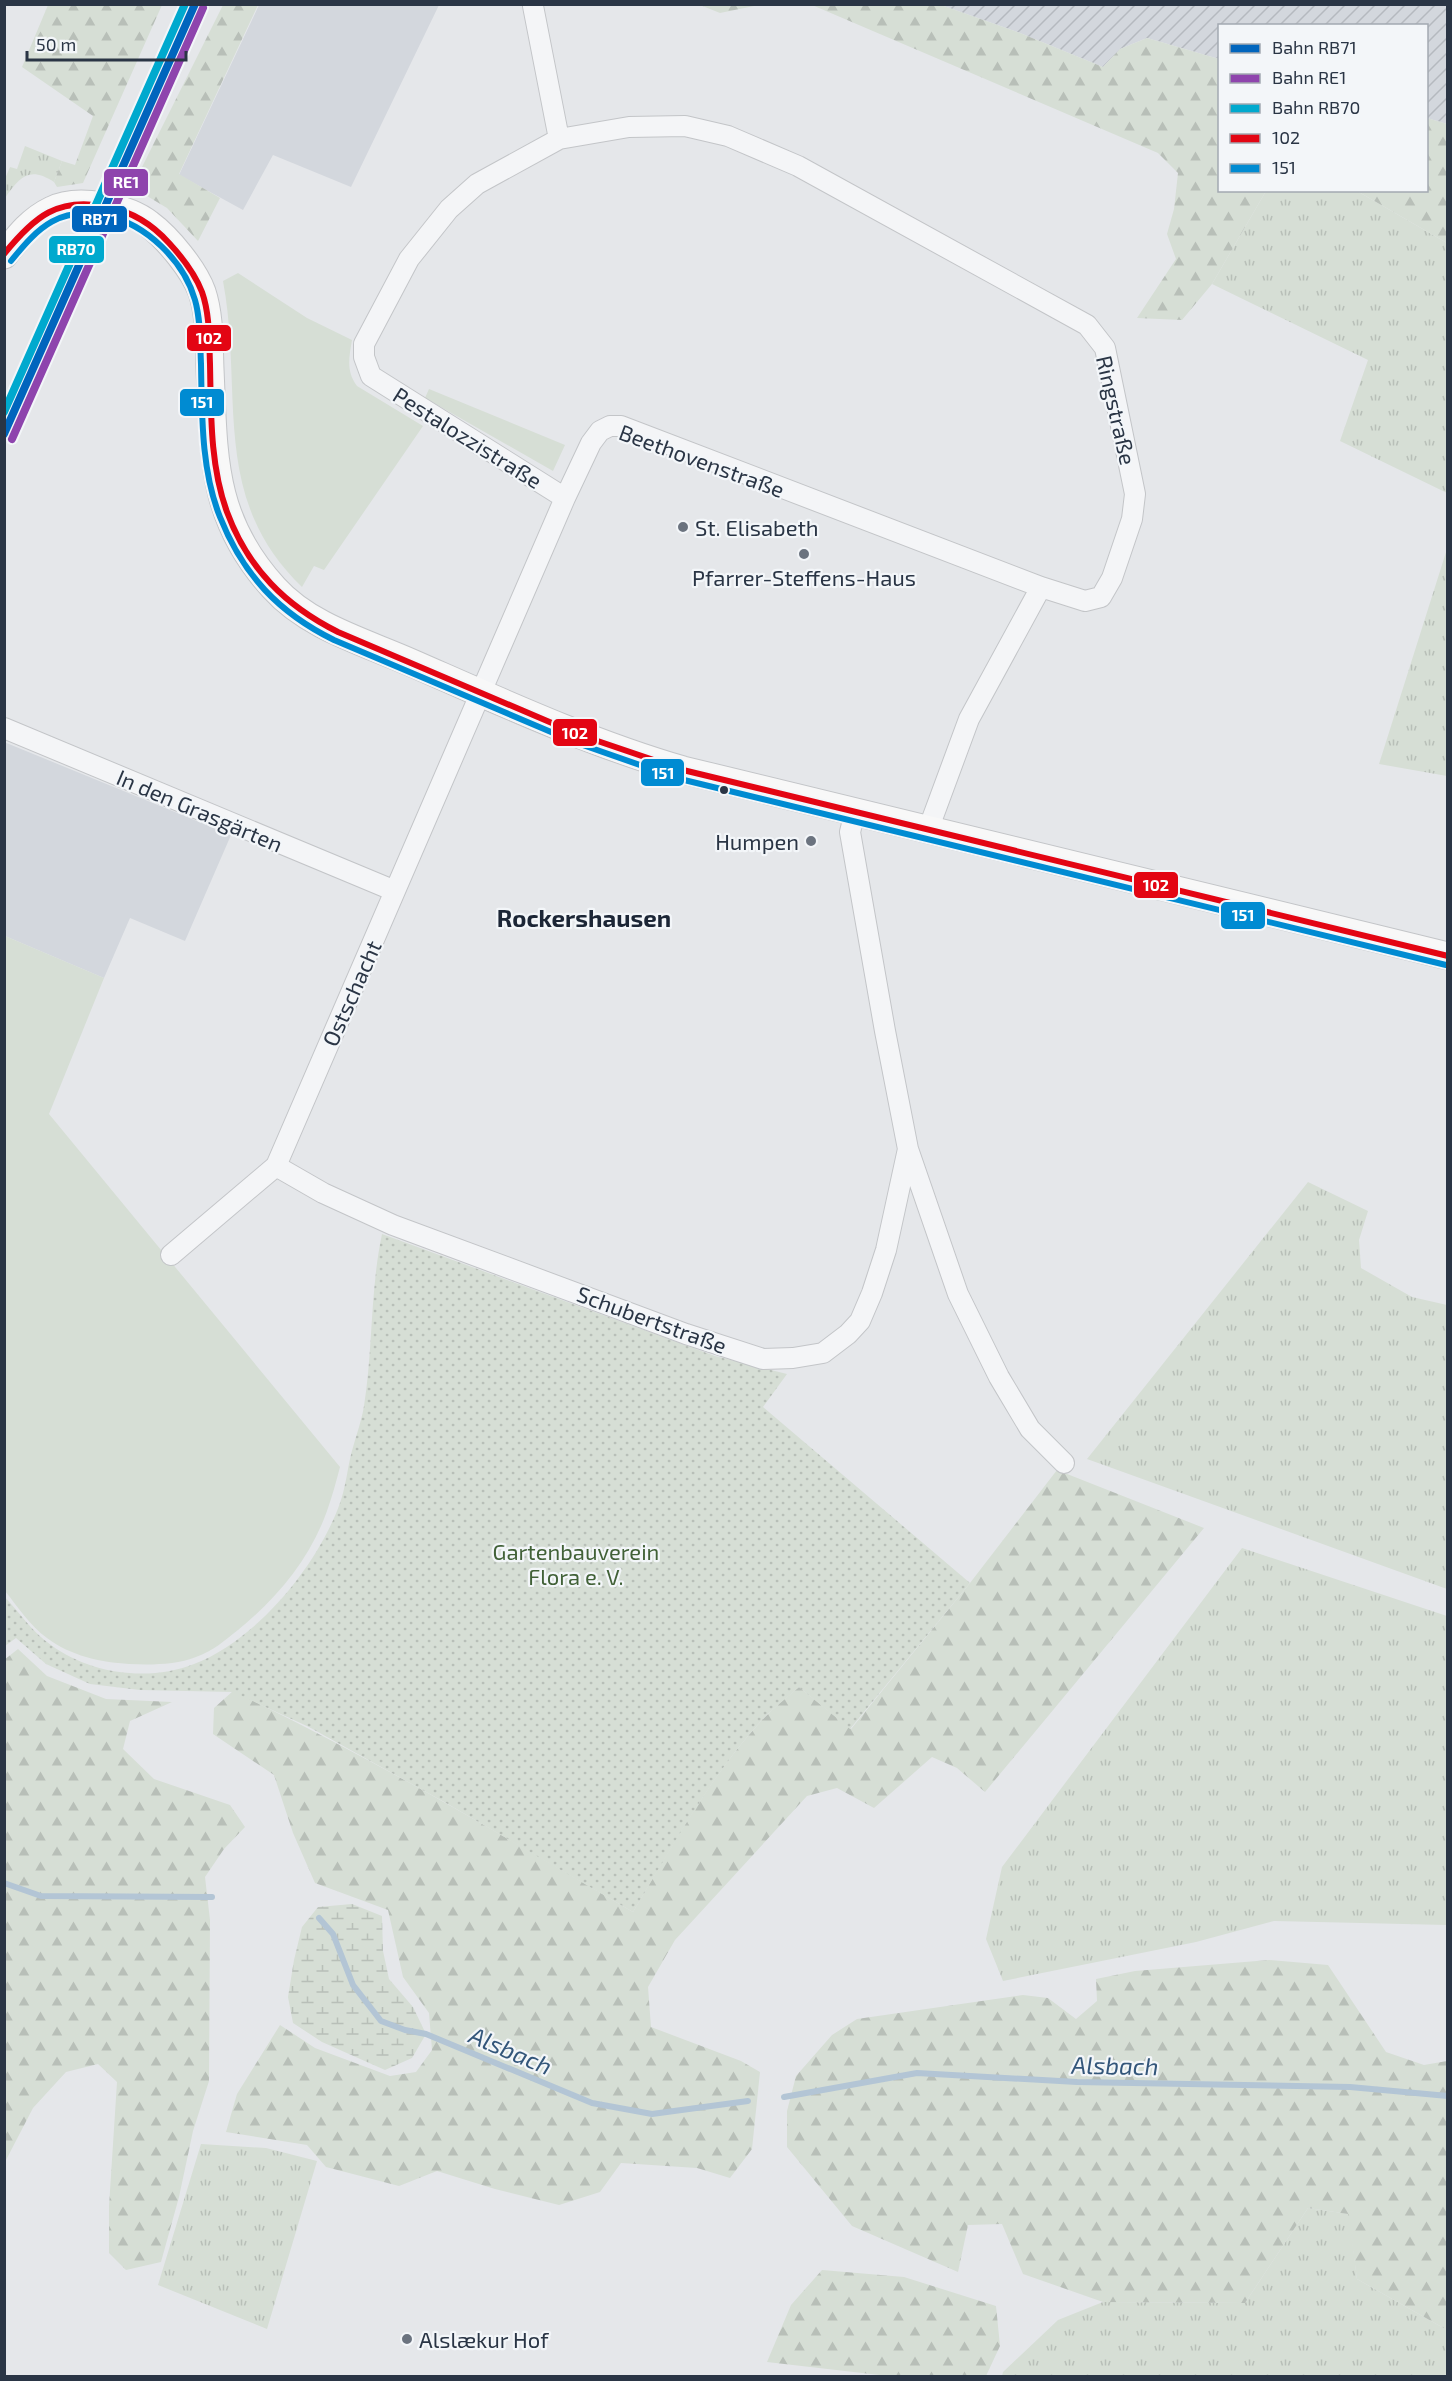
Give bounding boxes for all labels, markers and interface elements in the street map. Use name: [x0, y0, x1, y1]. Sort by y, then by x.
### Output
scale bar: [27, 24, 186, 62]
legend: [1218, 24, 1428, 192]
text: 50 m: [36, 33, 76, 55]
text: Bahn RB71: [1272, 36, 1357, 58]
text: Bahn RE1: [1272, 66, 1346, 88]
text: Bahn RB70: [1272, 96, 1360, 118]
text: 102: [1272, 126, 1300, 148]
text: 151: [1272, 156, 1296, 178]
line badge: RE1: [103, 168, 149, 197]
text: RE1: [113, 172, 139, 191]
line badge: RB71: [71, 205, 128, 233]
text: RB71: [82, 209, 118, 228]
line badge: RB70: [48, 235, 105, 264]
text: RB70: [56, 239, 96, 258]
line badge: 102: [186, 324, 232, 352]
text: 102: [196, 328, 222, 347]
street label: Ringstraße: [1092, 353, 1142, 467]
street label: Pestalozzistraße: [389, 381, 547, 493]
line badge: 151: [179, 388, 225, 417]
text: 151: [191, 392, 213, 411]
street label: Beethovenstraße: [616, 418, 788, 502]
place label: St. Elisabeth: [695, 514, 819, 540]
marker: St. Elisabeth: [676, 520, 690, 534]
marker: Pfarrer-Steffens-Haus: [797, 547, 811, 561]
place label: Pfarrer-Steffens-Haus: [692, 564, 916, 590]
line badge: 102: [552, 718, 598, 747]
text: 102: [562, 723, 588, 742]
line badge: 151: [640, 758, 685, 787]
street label: In den Grasgärten: [113, 763, 287, 857]
text: 151: [652, 763, 674, 782]
unlabelled marker: [718, 784, 730, 796]
place label: Humpen: [715, 828, 799, 854]
marker: Humpen: [804, 834, 818, 848]
line badge: 102: [1133, 871, 1179, 899]
text: 102: [1143, 875, 1169, 894]
line badge: 151: [1220, 901, 1266, 930]
district label: Rockershausen: [497, 903, 671, 932]
text: 151: [1232, 905, 1254, 924]
street label: Ostschacht: [316, 936, 386, 1050]
street label: Schubertstraße: [574, 1280, 730, 1358]
park label: Gartenbauverein Flora e. V.: [493, 1538, 659, 1589]
water label: Alsbach: [464, 2019, 557, 2080]
water label: Alsbach: [1070, 2050, 1159, 2080]
place label: Alslækur Hof: [419, 2326, 549, 2352]
marker: Alslækur Hof: [400, 2332, 414, 2346]

